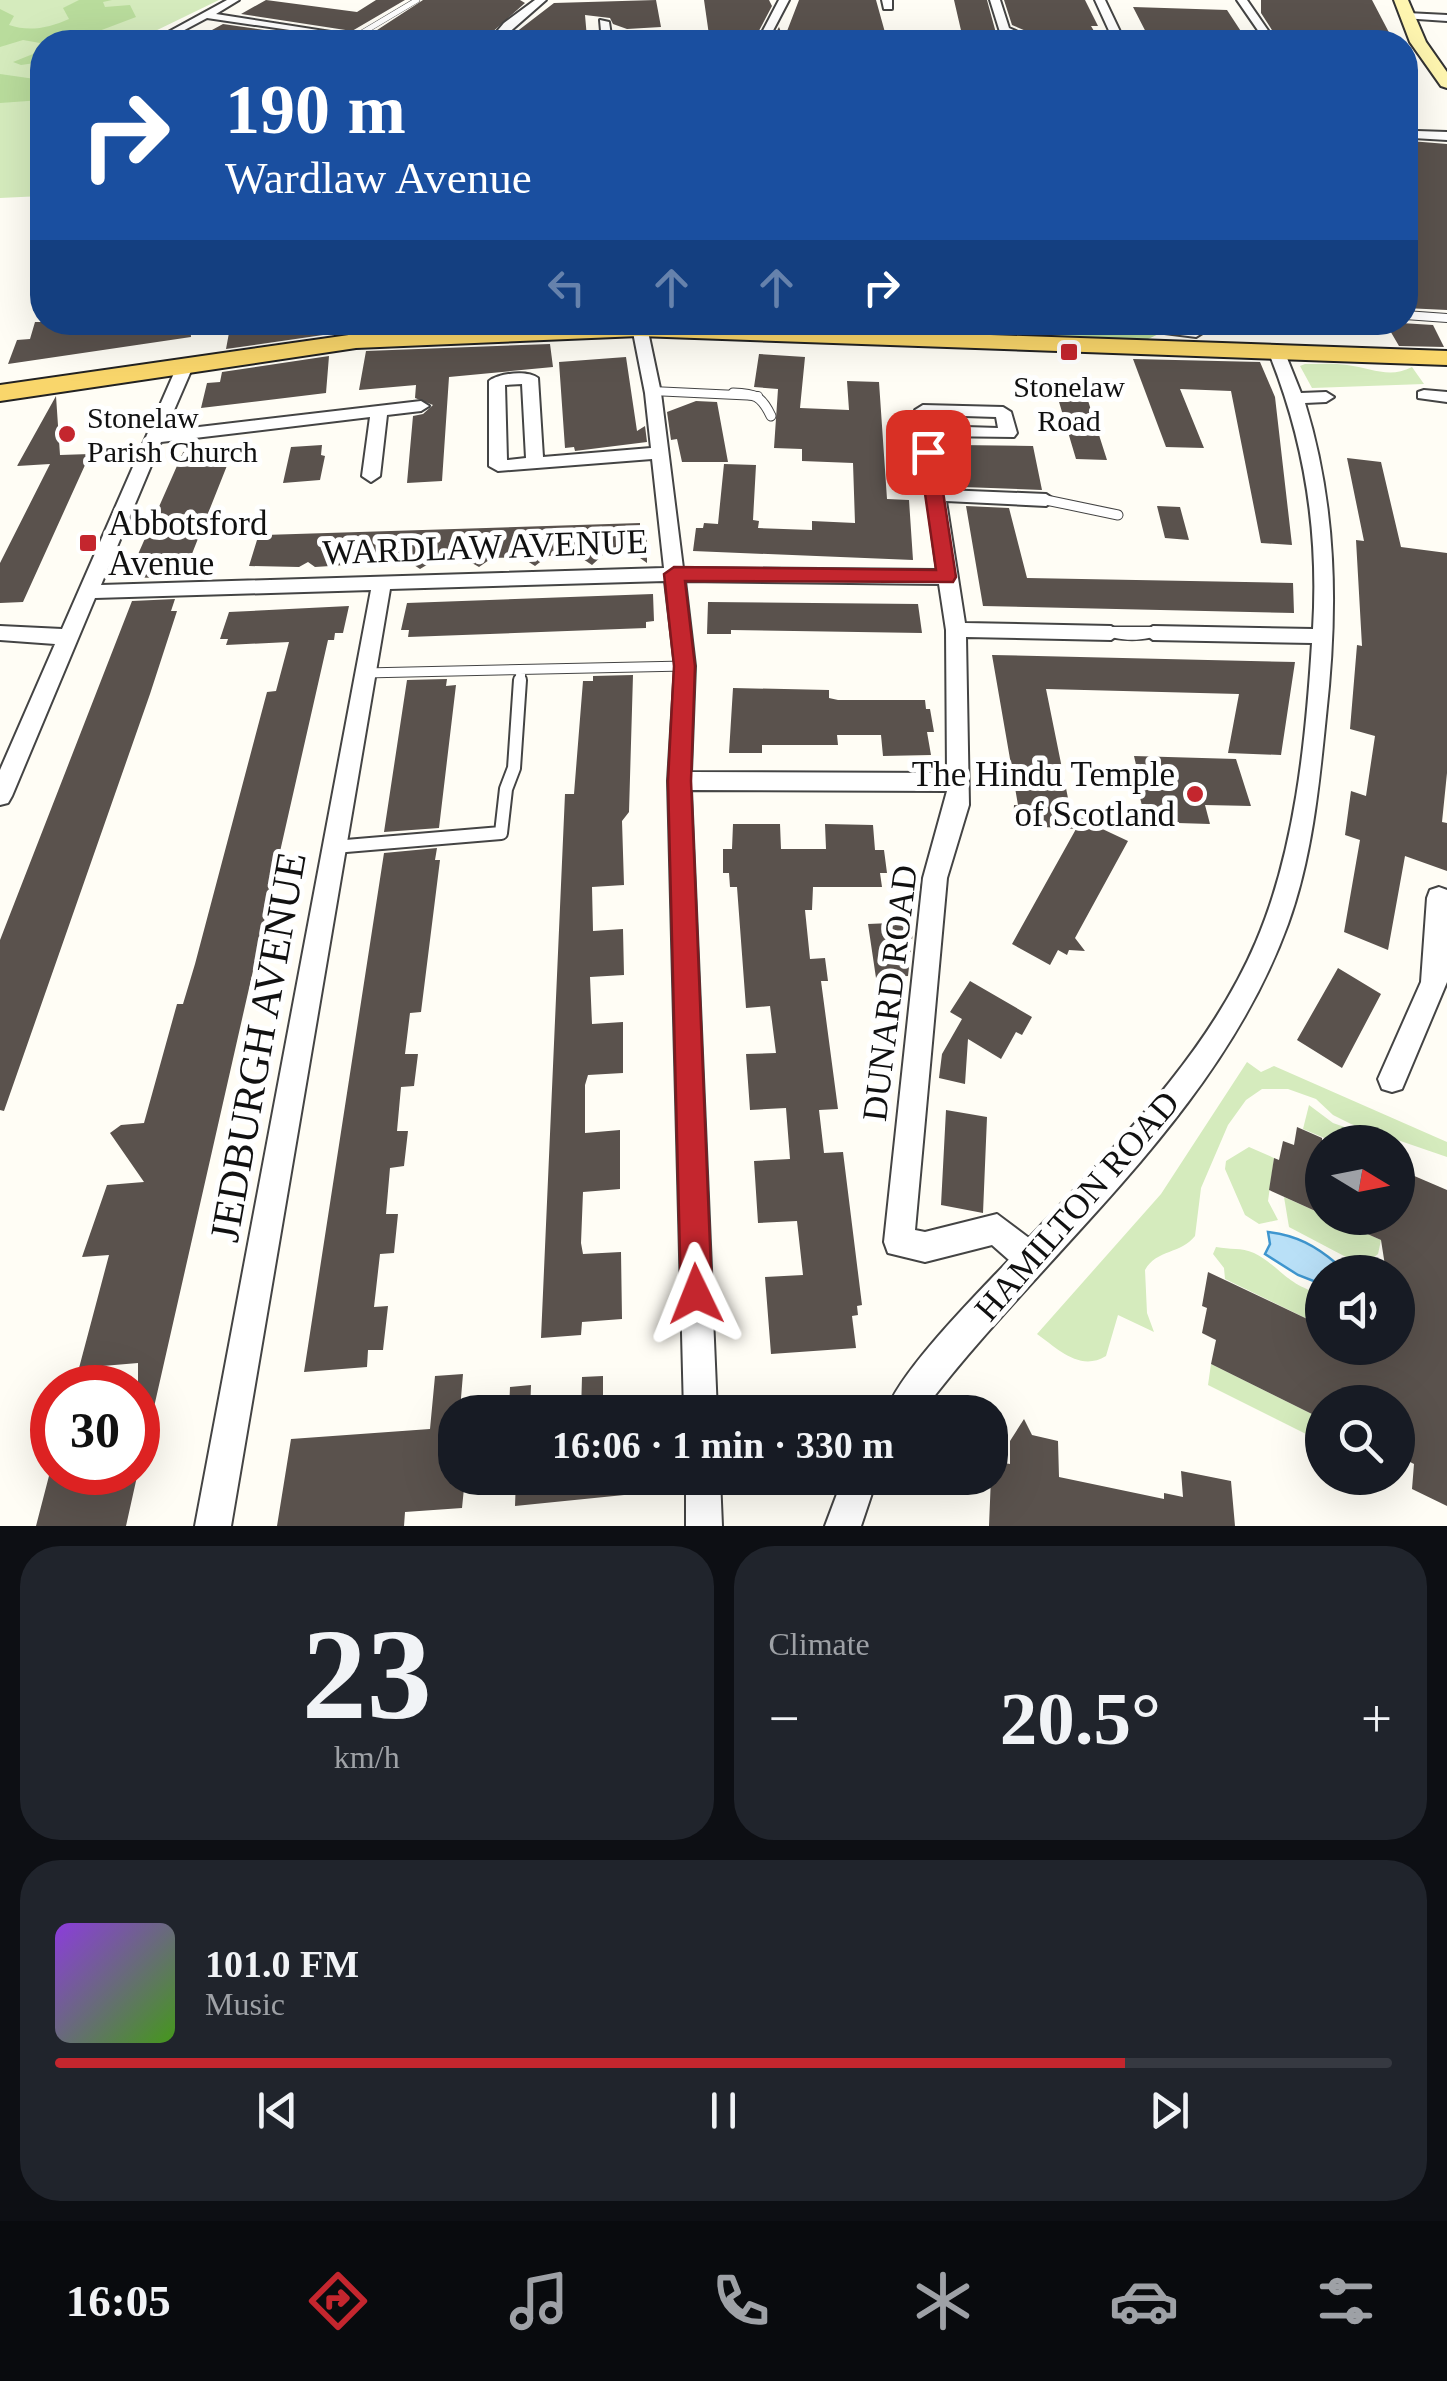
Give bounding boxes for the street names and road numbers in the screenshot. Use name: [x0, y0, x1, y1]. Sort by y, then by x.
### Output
street label: WARDLAW AVENUE: [322, 522, 648, 572]
street label: JEDBURGH AVENUE: [201, 849, 315, 1245]
street label: DUNARD ROAD: [855, 863, 925, 1123]
street label: HAMILTON ROAD: [967, 1084, 1187, 1328]

